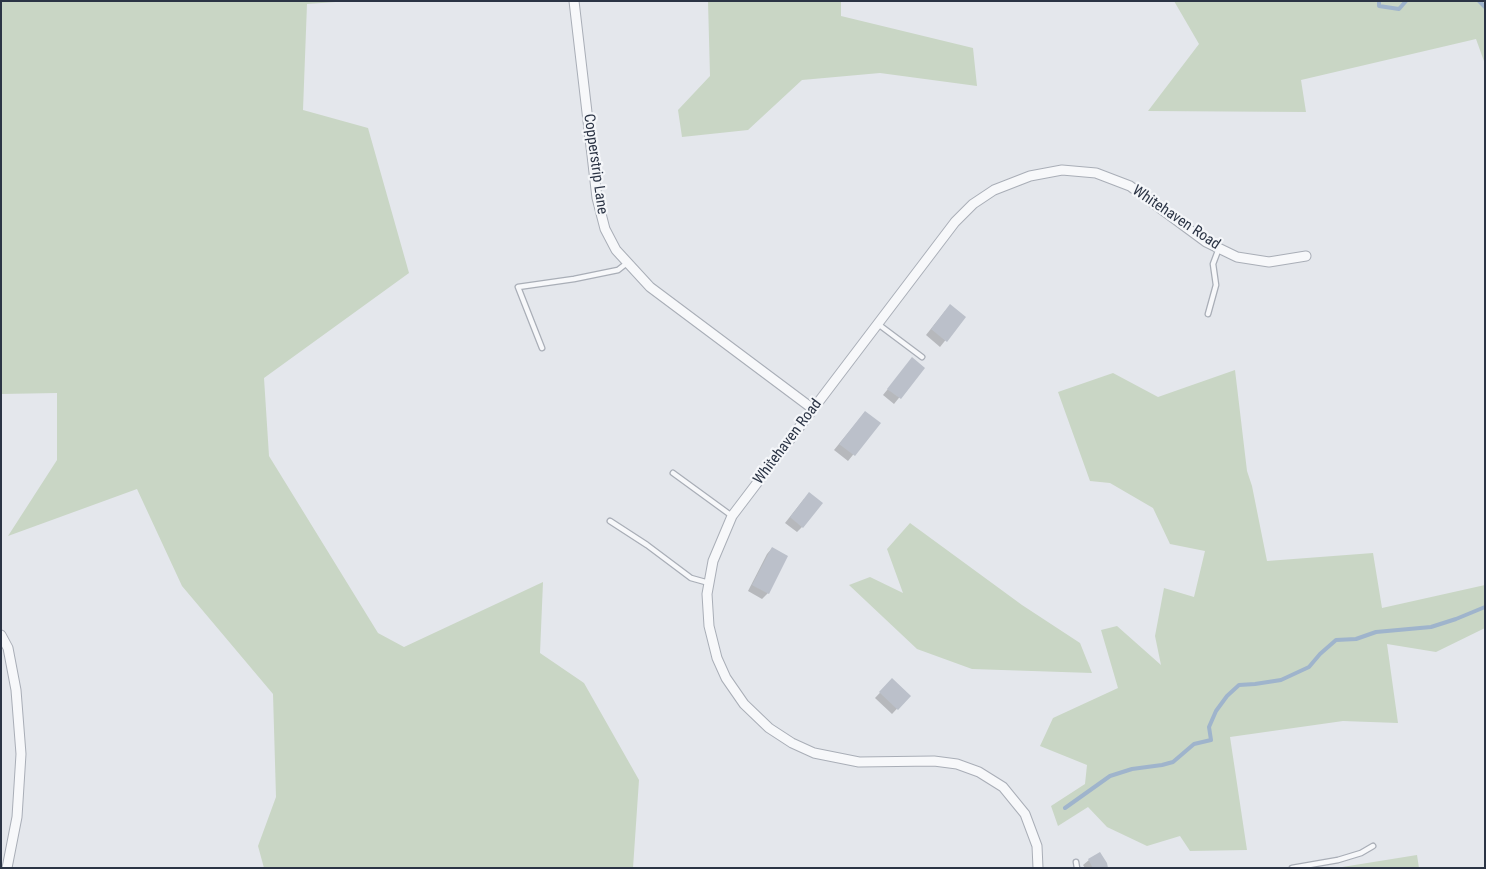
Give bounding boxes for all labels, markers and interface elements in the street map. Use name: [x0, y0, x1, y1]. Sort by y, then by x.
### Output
street label: Copperstrip Lane: [579, 113, 611, 215]
street label: Whitehaven Road: [1129, 182, 1223, 254]
street label: Whitehaven Road: [750, 396, 826, 488]

